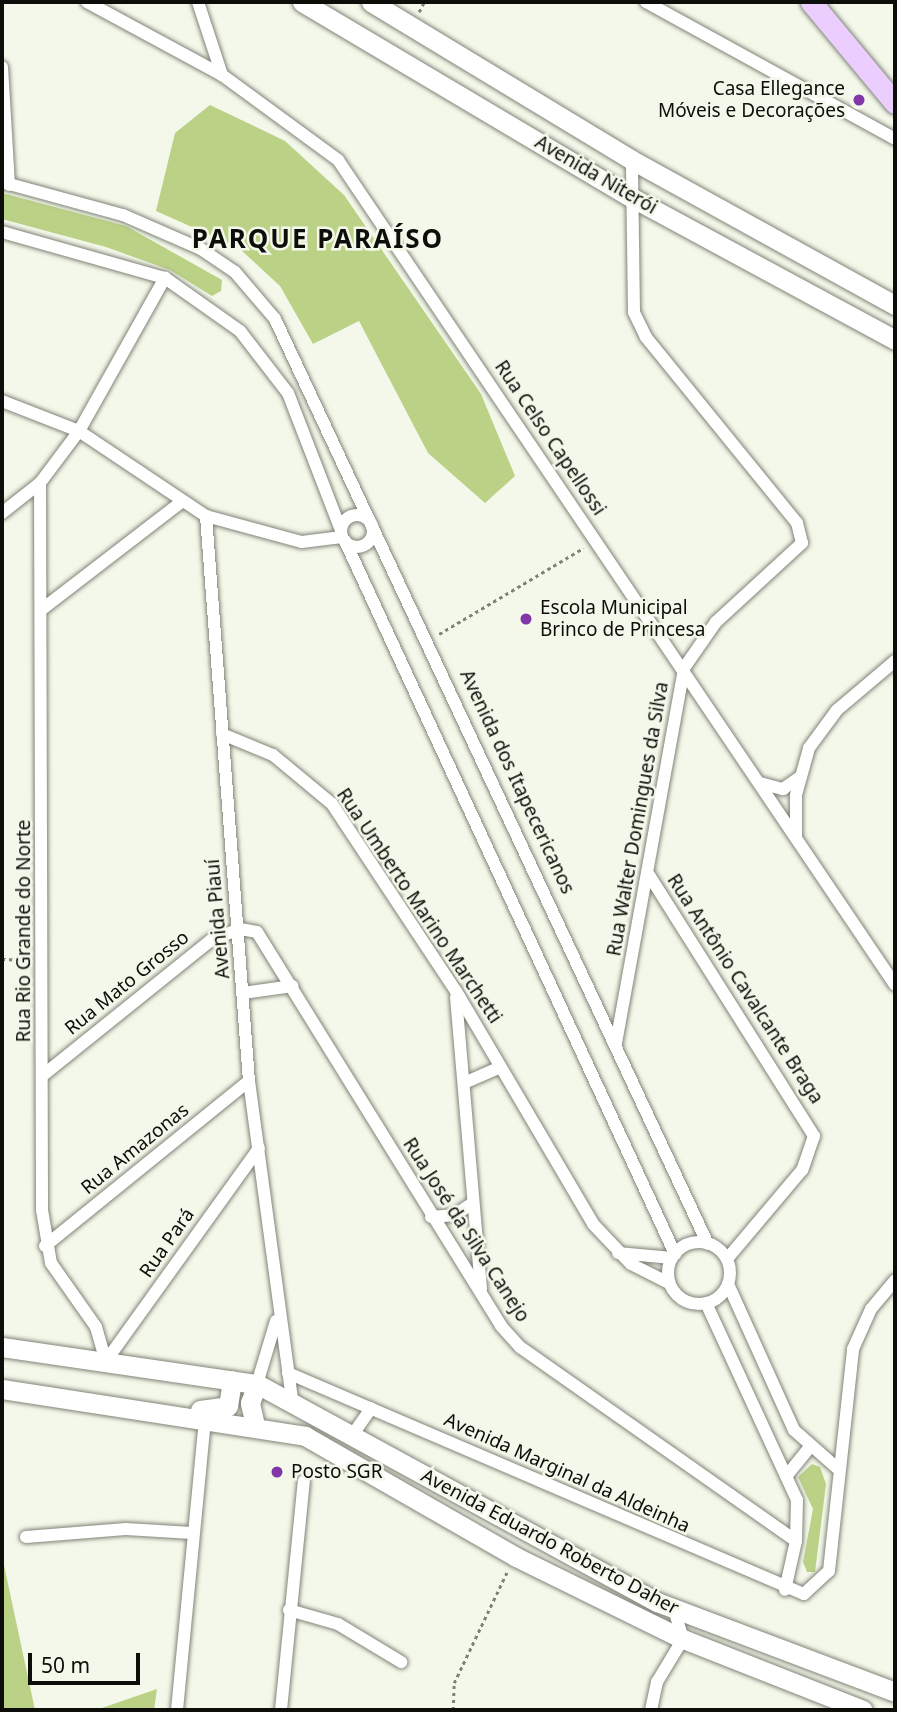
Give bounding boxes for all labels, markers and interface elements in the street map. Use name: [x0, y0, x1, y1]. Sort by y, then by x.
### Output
place label: Casa Ellegance Móveis e Decorações: [658, 78, 845, 122]
marker: Casa Ellegance Móveis e Decorações: [851, 92, 867, 108]
street label: Avenida Niterói: [531, 131, 661, 219]
district label: PARQUE PARAÍSO: [194, 223, 442, 255]
street label: Rua Celso Capellossi: [490, 356, 610, 520]
place label: Escola Municipal Brinco de Princesa: [540, 597, 705, 641]
marker: Escola Municipal Brinco de Princesa: [518, 611, 534, 627]
street label: Avenida dos Itapecericanos: [455, 666, 579, 898]
street label: Rua Walter Domingues da Silva: [603, 680, 673, 958]
street label: Rua Umberto Marino Marchetti: [332, 784, 506, 1028]
street label: Rua Rio Grande do Norte: [13, 820, 35, 1042]
street label: Avenida Piauí: [201, 858, 235, 980]
street label: Rua Antônio Cavalcante Braga: [662, 870, 828, 1108]
street label: Rua Mato Grosso: [60, 926, 194, 1040]
street label: Rua Amazonas: [77, 1099, 193, 1199]
street label: Rua José da Silva Canejo: [398, 1134, 534, 1326]
street label: Rua Pará: [135, 1204, 199, 1282]
street label: Avenida Marginal da Aldeinha: [441, 1408, 693, 1538]
place label: Posto SGR: [291, 1461, 382, 1483]
marker: Posto SGR: [269, 1464, 285, 1480]
street label: Avenida Eduardo Roberto Daher: [417, 1464, 683, 1620]
scale bar: [32, 1638, 144, 1682]
text: 50 m: [41, 1651, 90, 1679]

